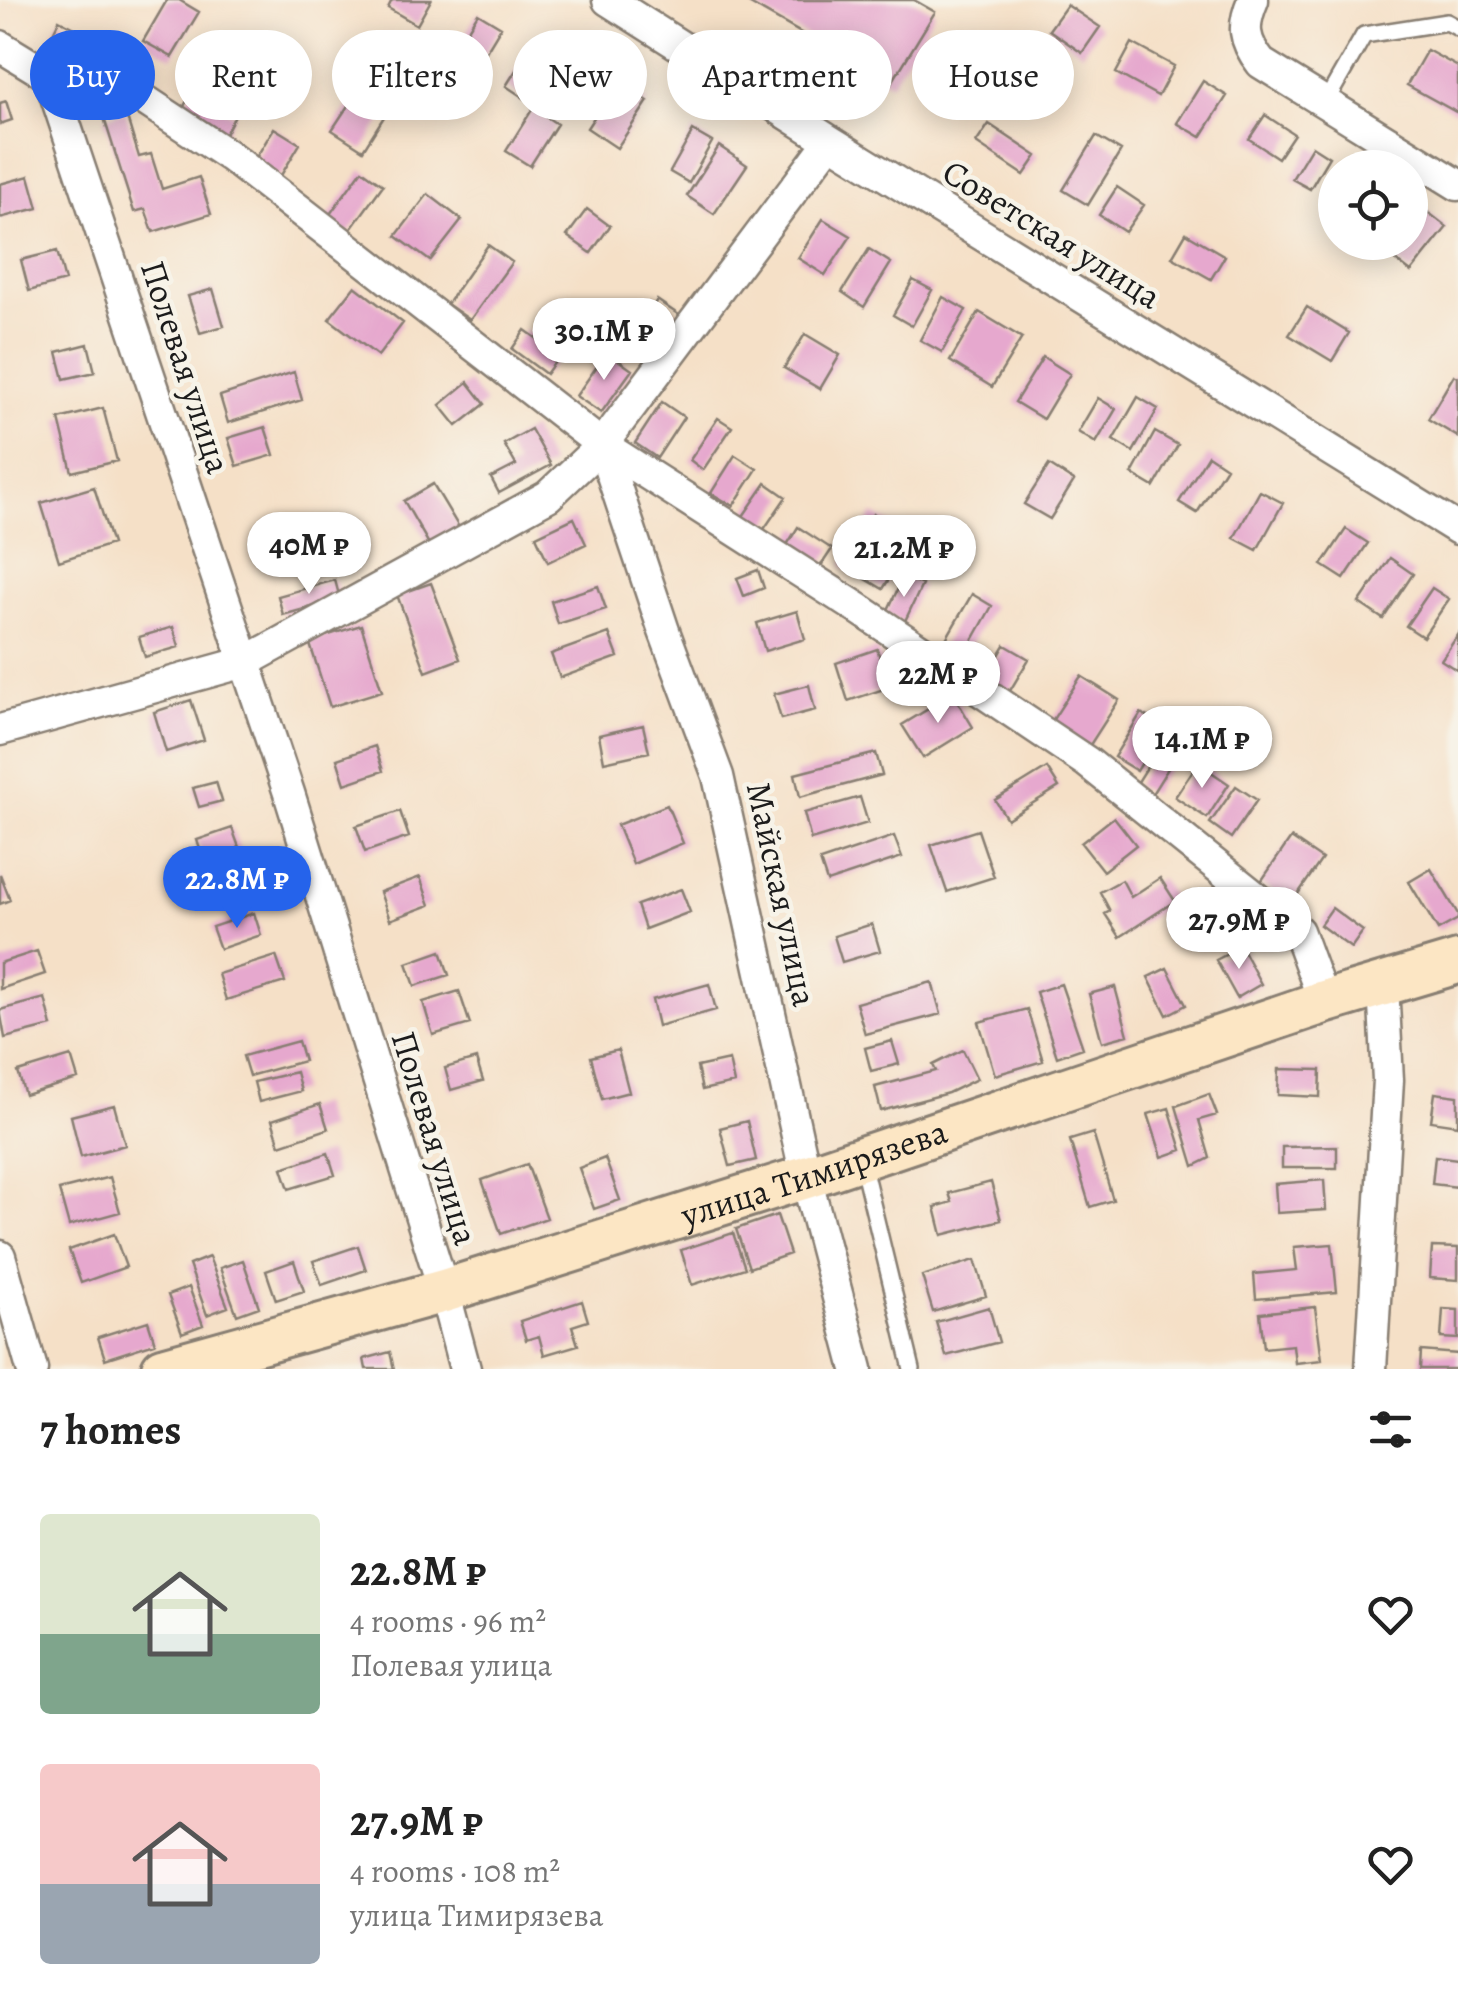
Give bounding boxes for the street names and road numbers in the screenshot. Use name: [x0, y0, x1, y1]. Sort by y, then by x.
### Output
street label: Советская улица: [934, 148, 1170, 320]
street label: Полевая улица: [129, 254, 243, 480]
street label: Майская улица: [735, 778, 829, 1010]
street label: Полевая улица: [380, 1025, 490, 1251]
street label: улица Тимирязева: [674, 1107, 953, 1239]

